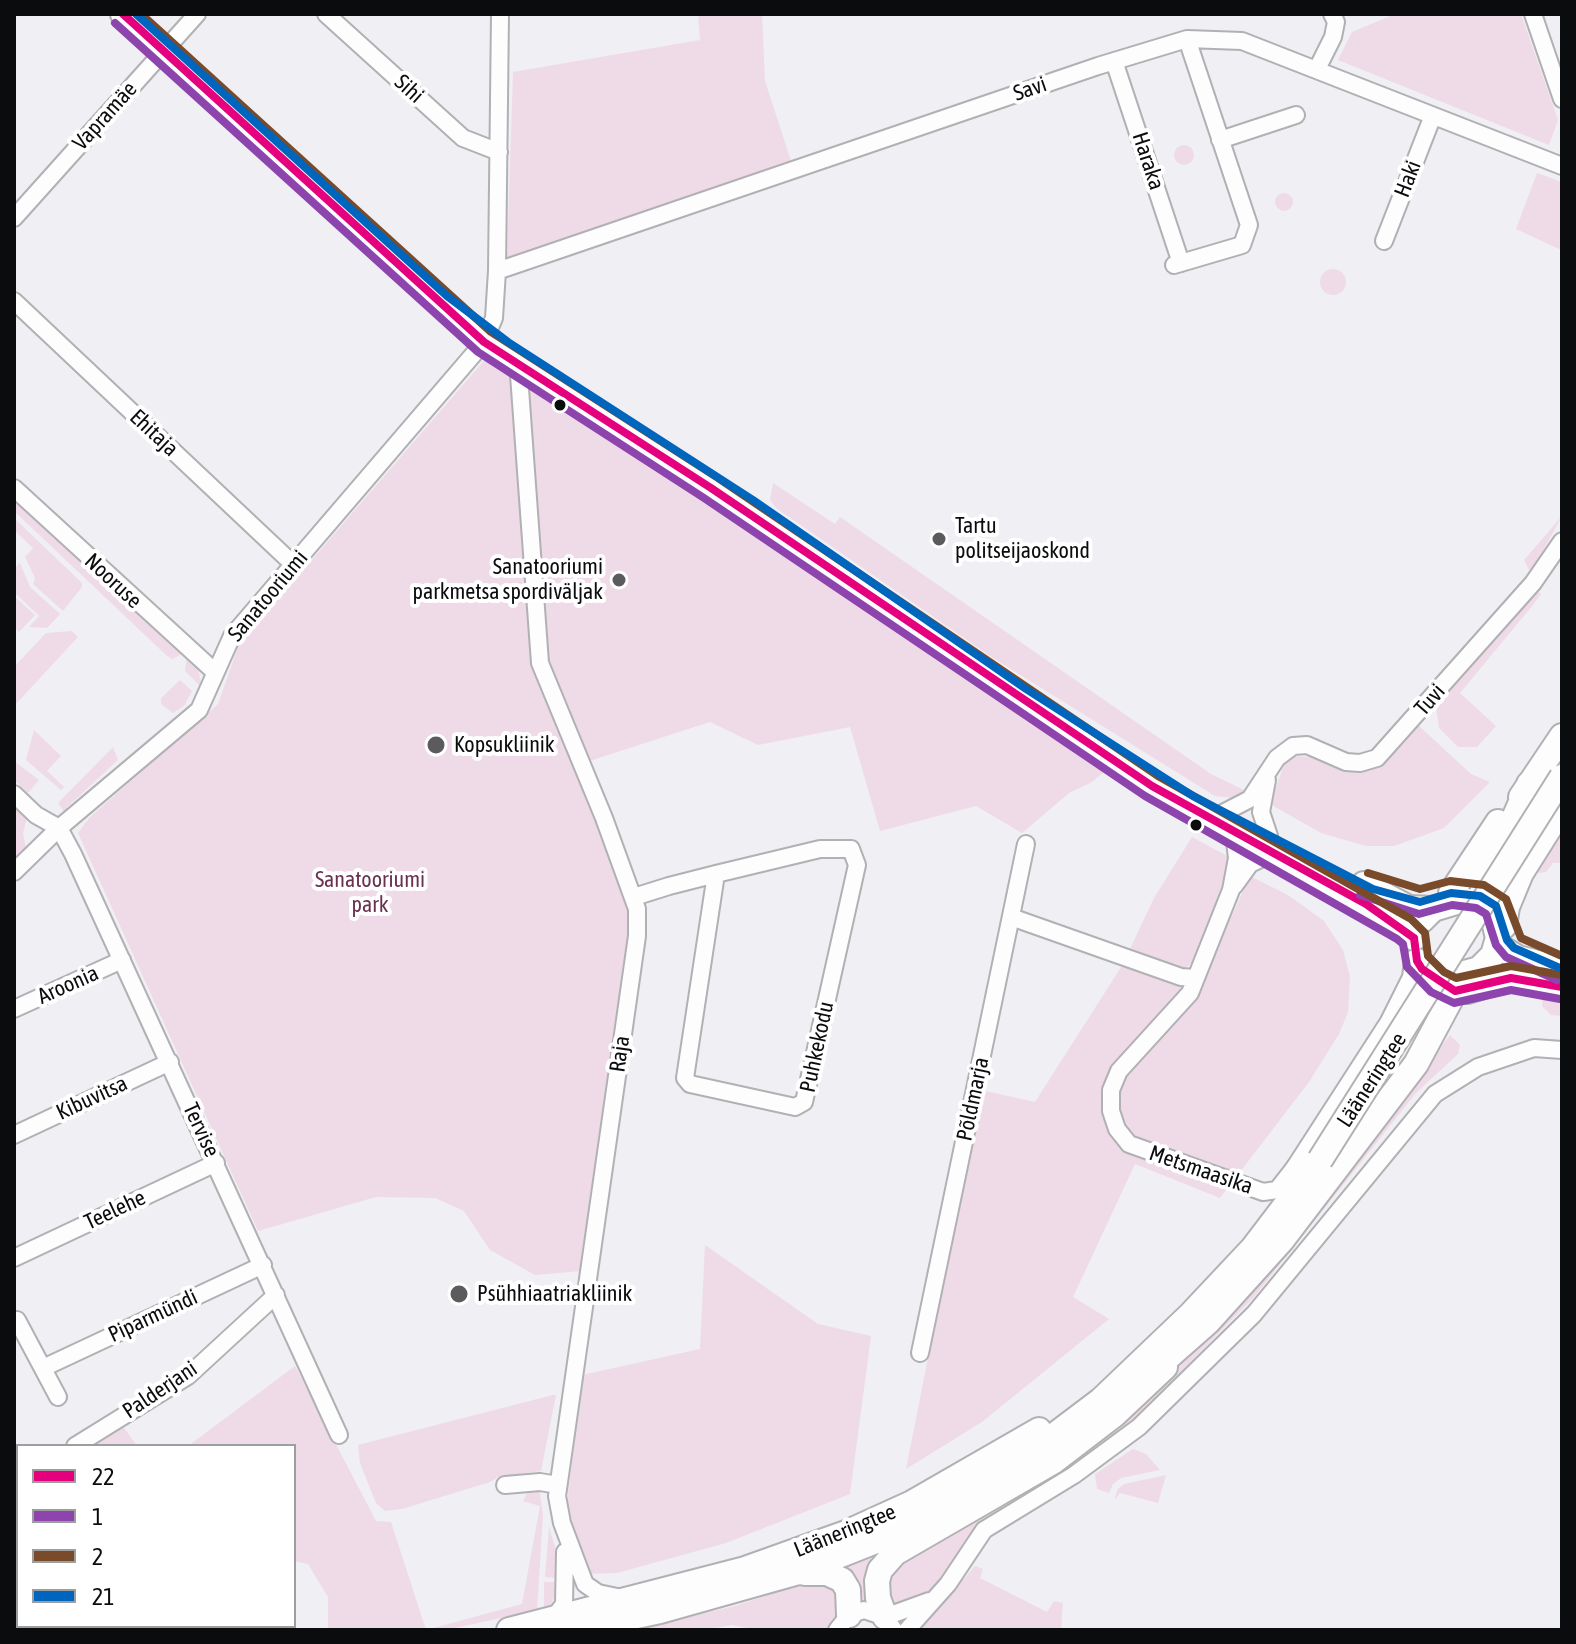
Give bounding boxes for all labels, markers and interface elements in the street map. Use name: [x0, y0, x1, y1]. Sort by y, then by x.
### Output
street label: Sihi: [389, 69, 429, 109]
street label: Savi: [1010, 71, 1050, 107]
street label: Vapramäe: [67, 76, 143, 156]
street label: Haraka: [1126, 129, 1170, 193]
street label: Haki: [1389, 157, 1427, 201]
unlabelled marker: [552, 397, 568, 413]
street label: Ehitaja: [124, 404, 184, 462]
place label: Tartu politseijaoskond: [955, 513, 1090, 564]
marker: Tartu politseijaoskond: [930, 530, 948, 548]
street label: Sanatooriumi: [222, 545, 314, 647]
street label: Nooruse: [79, 548, 147, 614]
place label: Sanatooriumi parkmetsa spordiväljak: [413, 554, 603, 606]
marker: Sanatooriumi parkmetsa spordiväljak: [610, 571, 628, 589]
street label: Tuvi: [1409, 679, 1451, 721]
place label: Kopsukliinik: [454, 732, 555, 758]
marker: Kopsukliinik: [425, 734, 447, 756]
unlabelled marker: [1188, 817, 1204, 833]
park label: Sanatooriumi park: [315, 867, 425, 918]
street label: Aroonia: [33, 960, 103, 1010]
street label: Puhkekodu: [795, 999, 839, 1095]
street label: Lääneringtee: [1332, 1028, 1412, 1132]
street label: Raja: [604, 1034, 636, 1074]
street label: Põldmarja: [951, 1055, 995, 1143]
street label: Kibuvitsa: [52, 1070, 132, 1126]
street label: Tervise: [177, 1099, 225, 1161]
street label: Metsmaasika: [1146, 1140, 1256, 1200]
street label: Teelehe: [80, 1184, 150, 1236]
place label: Psühhiaatriakliinik: [477, 1281, 632, 1307]
marker: Psühhiaatriakliinik: [448, 1283, 470, 1305]
street label: Piparmündi: [104, 1284, 202, 1348]
street label: Palderjani: [118, 1356, 202, 1424]
legend: [16, 1444, 296, 1628]
text: 22: [92, 1463, 115, 1490]
street label: Lääneringtee: [790, 1499, 900, 1563]
text: 1: [92, 1503, 103, 1530]
text: 2: [92, 1543, 103, 1570]
text: 21: [92, 1583, 115, 1610]

